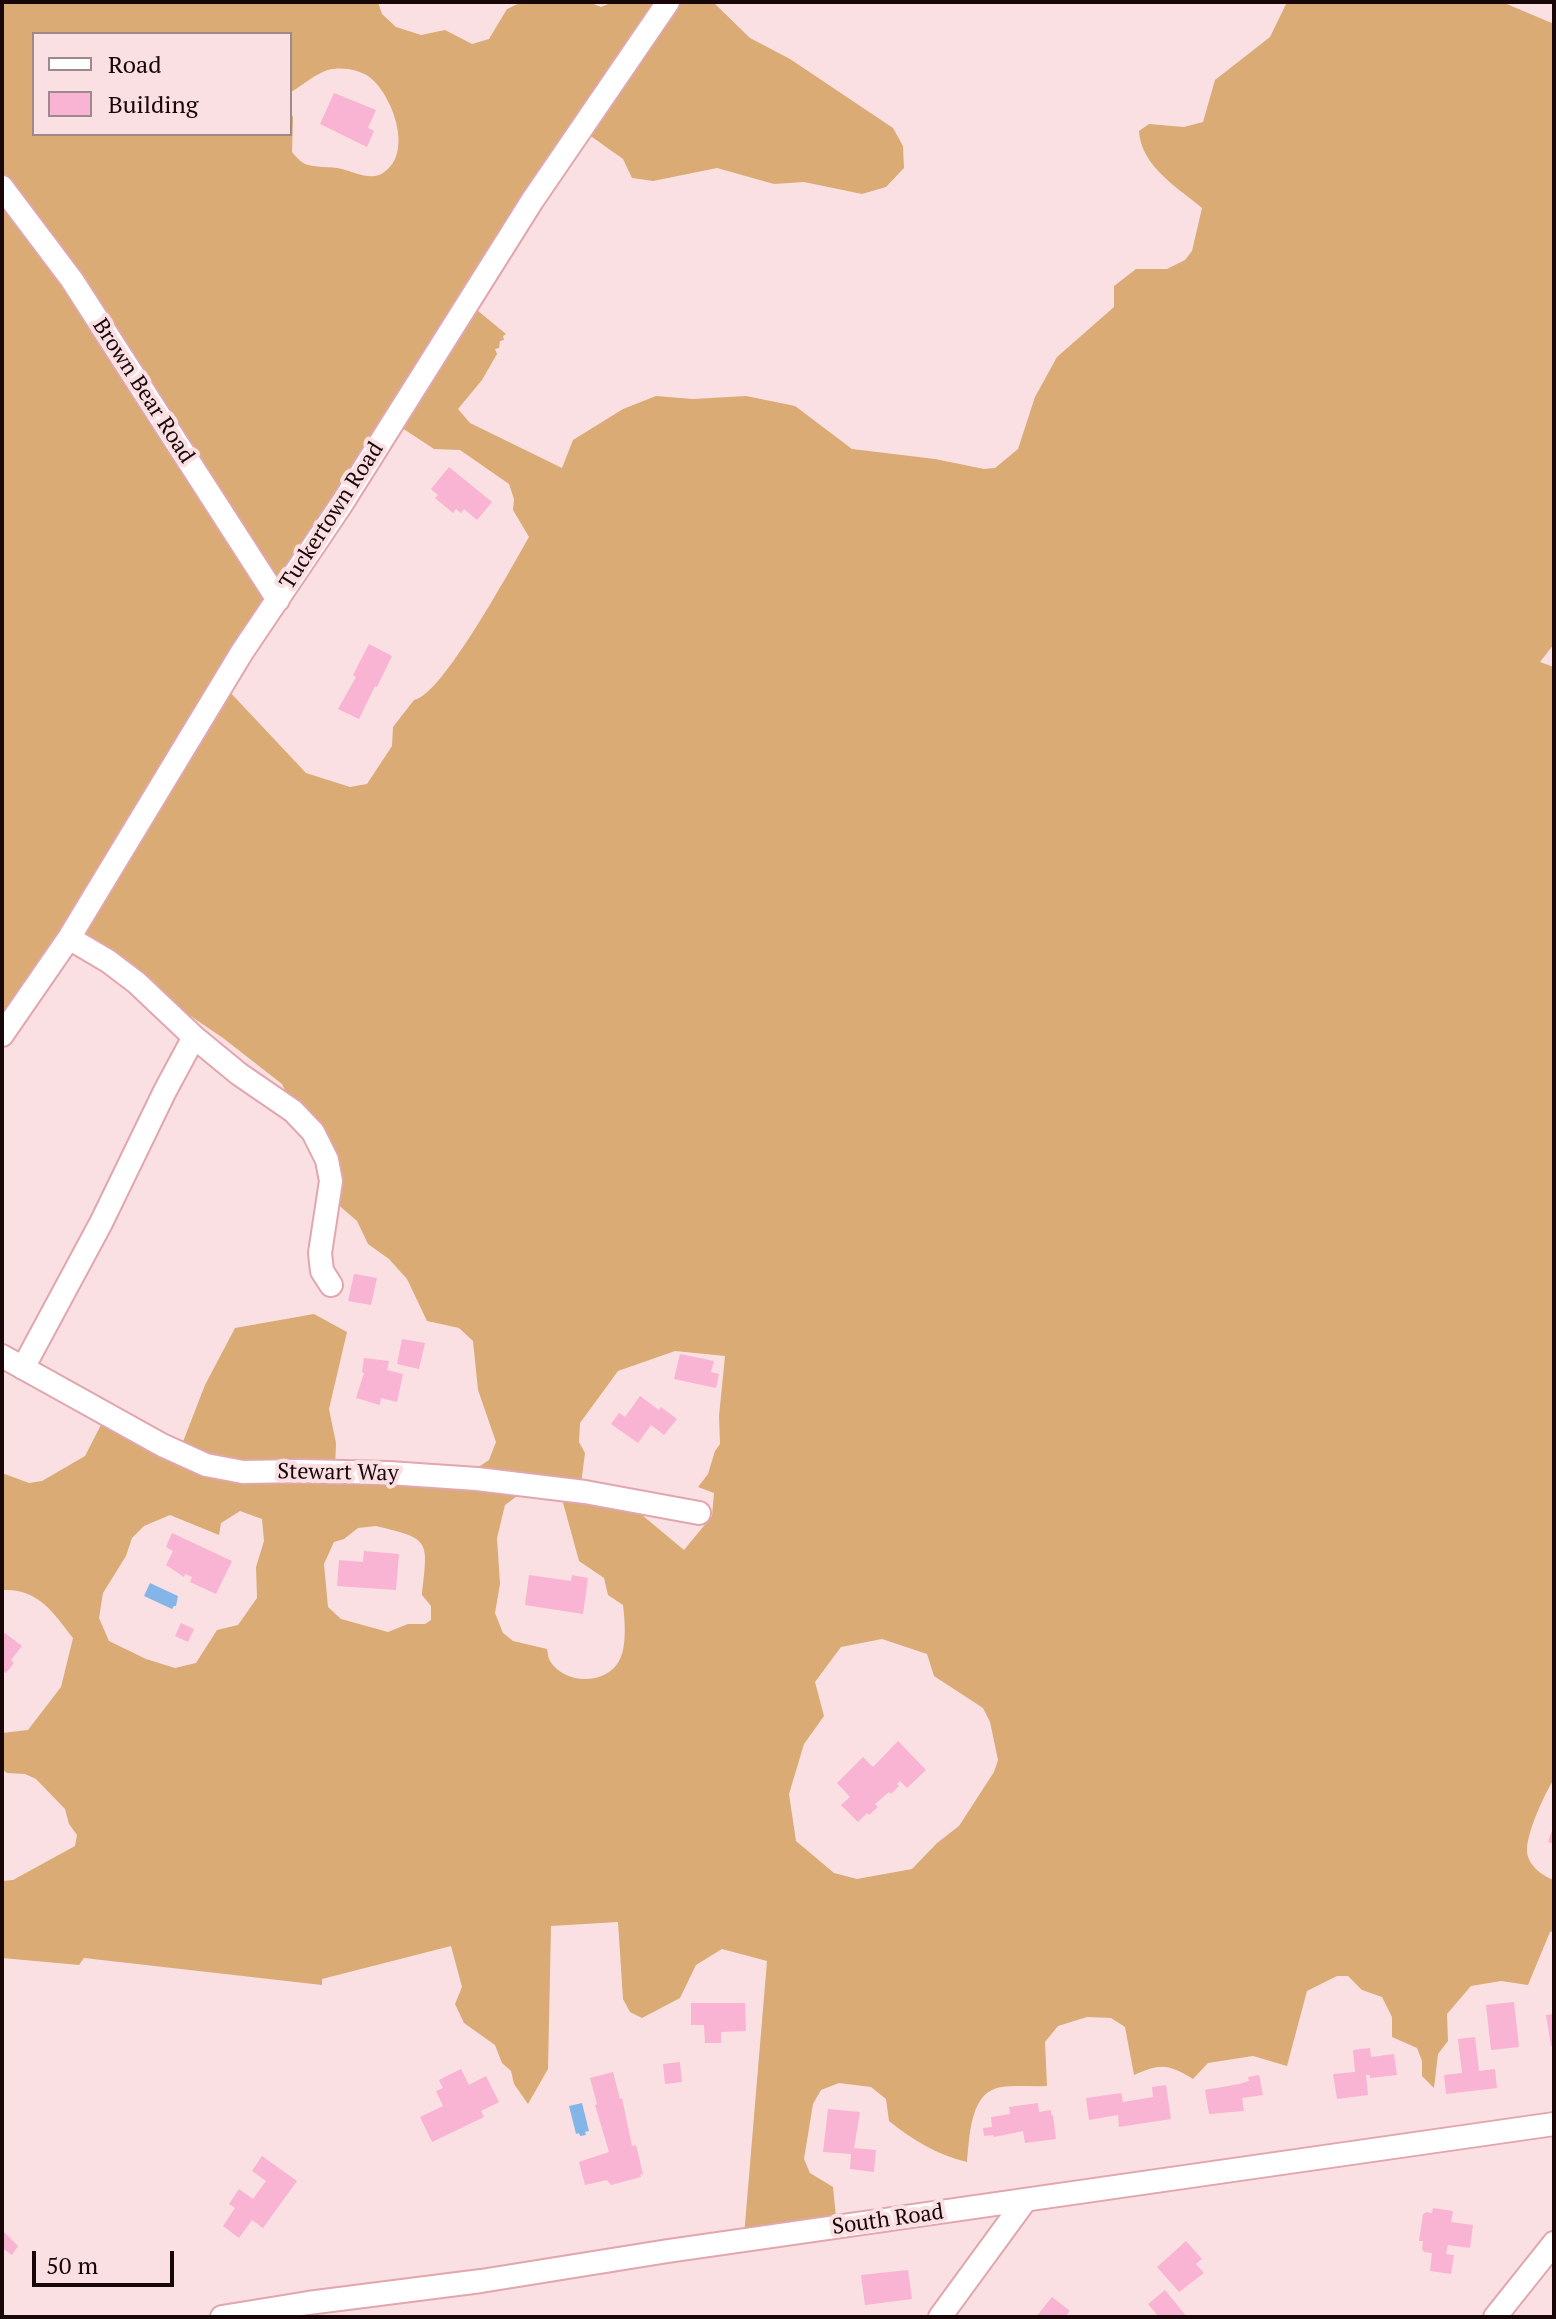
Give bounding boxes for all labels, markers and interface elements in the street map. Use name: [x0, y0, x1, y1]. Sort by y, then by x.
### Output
legend: [32, 32, 292, 136]
text: Road: [108, 48, 162, 80]
text: Building: [108, 88, 198, 120]
street label: Brown Bear Road: [86, 314, 200, 468]
street label: Tuckertown Road: [275, 438, 389, 594]
street label: Stewart Way: [277, 1459, 399, 1487]
street label: South Road: [831, 2199, 945, 2241]
scale bar: [36, 2235, 178, 2285]
text: 50 m: [46, 2249, 98, 2281]

